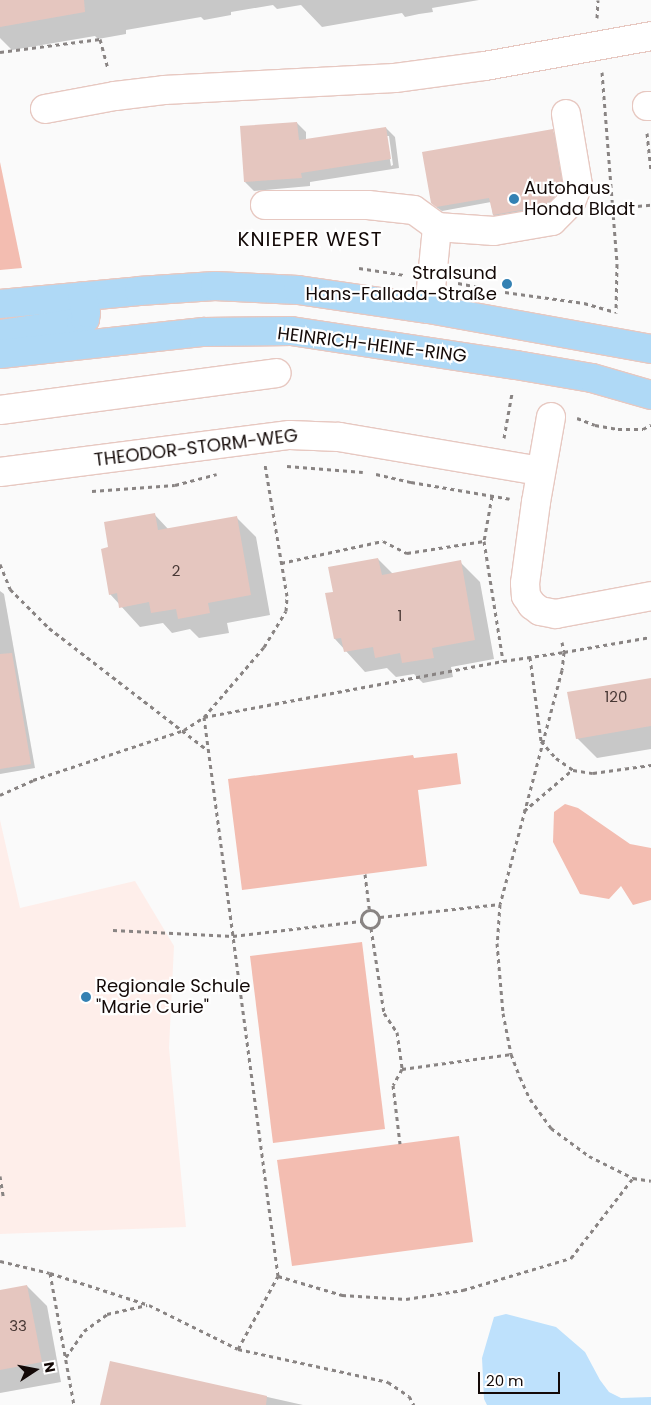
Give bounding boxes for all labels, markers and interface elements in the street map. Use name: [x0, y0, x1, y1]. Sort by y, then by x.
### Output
place label: Autohaus Honda Bladt: [524, 178, 635, 220]
marker: Autohaus Honda Bladt: [508, 193, 520, 205]
district label: KNIEPER WEST: [236, 227, 384, 251]
place label: Stralsund Hans-Fallada-Straße: [306, 263, 497, 306]
marker: Stralsund Hans-Fallada-Straße: [501, 278, 513, 290]
street label: HEINRICH-HEINE-RING: [276, 323, 468, 367]
street label: THEODOR-STORM-WEG: [93, 425, 299, 471]
house number: 2: [172, 562, 180, 580]
house number: 1: [398, 607, 402, 625]
house number: 120: [605, 688, 627, 706]
place label: Regionale Schule "Marie Curie": [96, 976, 250, 1019]
marker: Regionale Schule "Marie Curie": [80, 991, 92, 1003]
house number: 33: [9, 1317, 27, 1335]
north arrow: [10, 1345, 60, 1395]
text: N: [39, 1360, 61, 1374]
scale bar: [481, 1362, 564, 1394]
text: 20 m: [486, 1370, 524, 1391]

